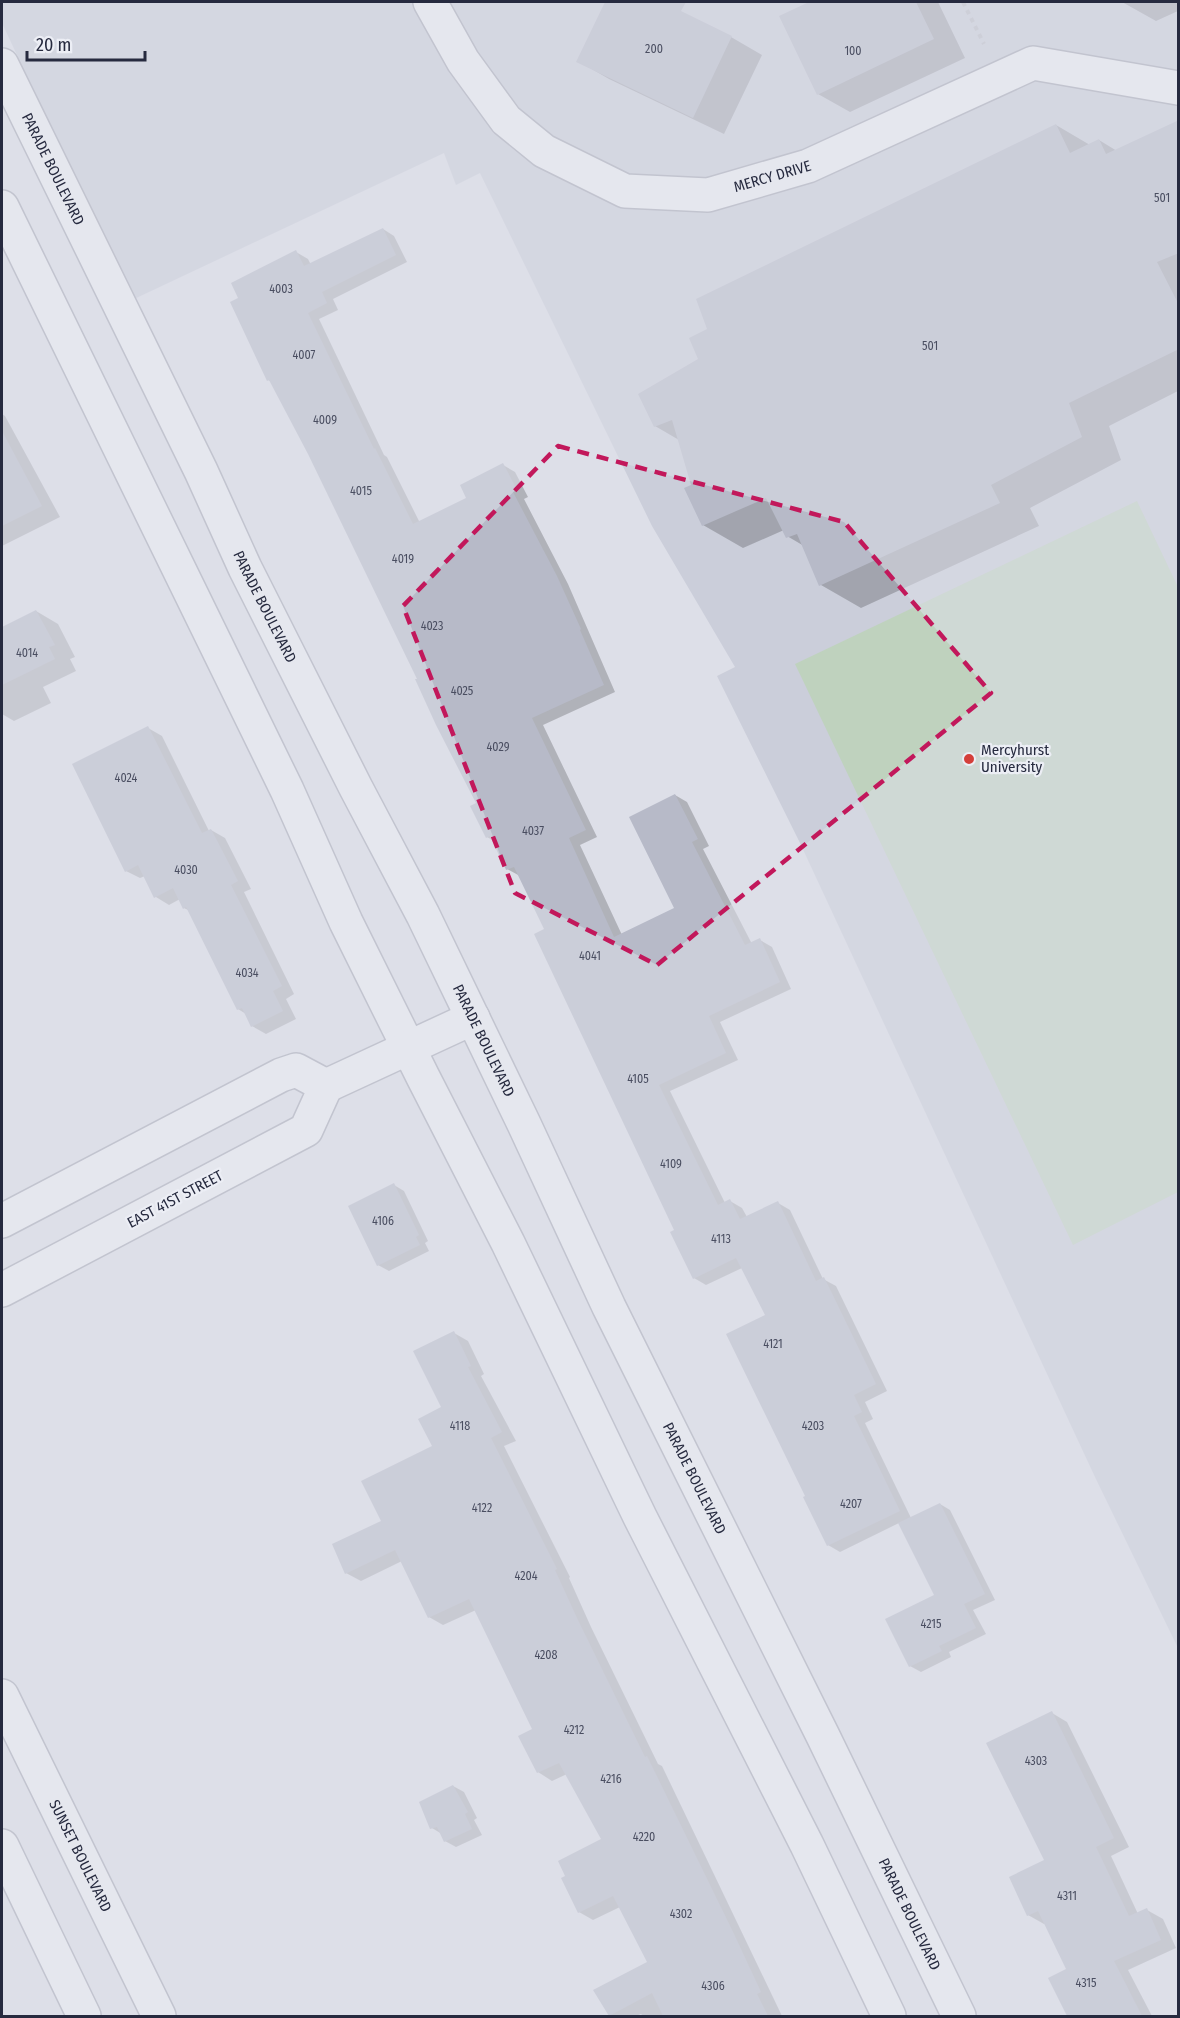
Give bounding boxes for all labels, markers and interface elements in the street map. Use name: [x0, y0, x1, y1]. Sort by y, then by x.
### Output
scale bar: [27, 24, 146, 62]
text: 20 m: [36, 34, 71, 56]
house number: 200: [645, 42, 663, 56]
house number: 100: [844, 44, 862, 58]
street label: PARADE BOULEVARD: [18, 110, 88, 228]
street label: MERCY DRIVE: [731, 157, 813, 196]
house number: 501: [1154, 191, 1170, 205]
house number: 4003: [269, 282, 293, 296]
house number: 501: [922, 339, 938, 353]
house number: 4007: [293, 348, 316, 362]
house number: 4009: [313, 413, 337, 427]
house number: 4015: [350, 484, 372, 498]
street label: PARADE BOULEVARD: [229, 548, 300, 665]
house number: 4019: [392, 552, 414, 566]
house number: 4023: [421, 619, 443, 633]
house number: 4014: [16, 646, 38, 660]
house number: 4025: [451, 684, 474, 698]
house number: 4029: [487, 740, 510, 754]
place label: Mercyhurst University: [981, 741, 1049, 776]
marker: Mercyhurst University: [962, 752, 976, 766]
house number: 4024: [115, 771, 138, 785]
house number: 4037: [522, 824, 544, 838]
house number: 4030: [174, 863, 198, 877]
house number: 4041: [579, 949, 601, 963]
house number: 4034: [235, 966, 259, 980]
street label: PARADE BOULEVARD: [449, 981, 518, 1100]
house number: 4105: [627, 1072, 649, 1086]
house number: 4109: [660, 1157, 682, 1171]
street label: EAST 41ST STREET: [124, 1166, 226, 1232]
house number: 4106: [372, 1214, 394, 1228]
house number: 4113: [711, 1232, 731, 1246]
house number: 4121: [763, 1337, 783, 1351]
house number: 4118: [450, 1419, 470, 1433]
street label: PARADE BOULEVARD: [659, 1419, 730, 1537]
house number: 4203: [802, 1419, 824, 1433]
house number: 4207: [840, 1497, 862, 1511]
house number: 4122: [472, 1501, 492, 1515]
house number: 4204: [514, 1569, 538, 1583]
house number: 4215: [921, 1617, 942, 1631]
house number: 4208: [534, 1648, 558, 1662]
house number: 4212: [564, 1723, 584, 1737]
house number: 4303: [1025, 1754, 1047, 1768]
house number: 4216: [600, 1772, 622, 1786]
street label: SUNSET BOULEVARD: [45, 1797, 116, 1915]
house number: 4220: [633, 1830, 655, 1844]
street label: PARADE BOULEVARD: [875, 1855, 944, 1973]
house number: 4311: [1057, 1889, 1077, 1903]
house number: 4302: [670, 1907, 692, 1921]
house number: 4315: [1076, 1976, 1097, 1990]
house number: 4306: [701, 1979, 725, 1993]

